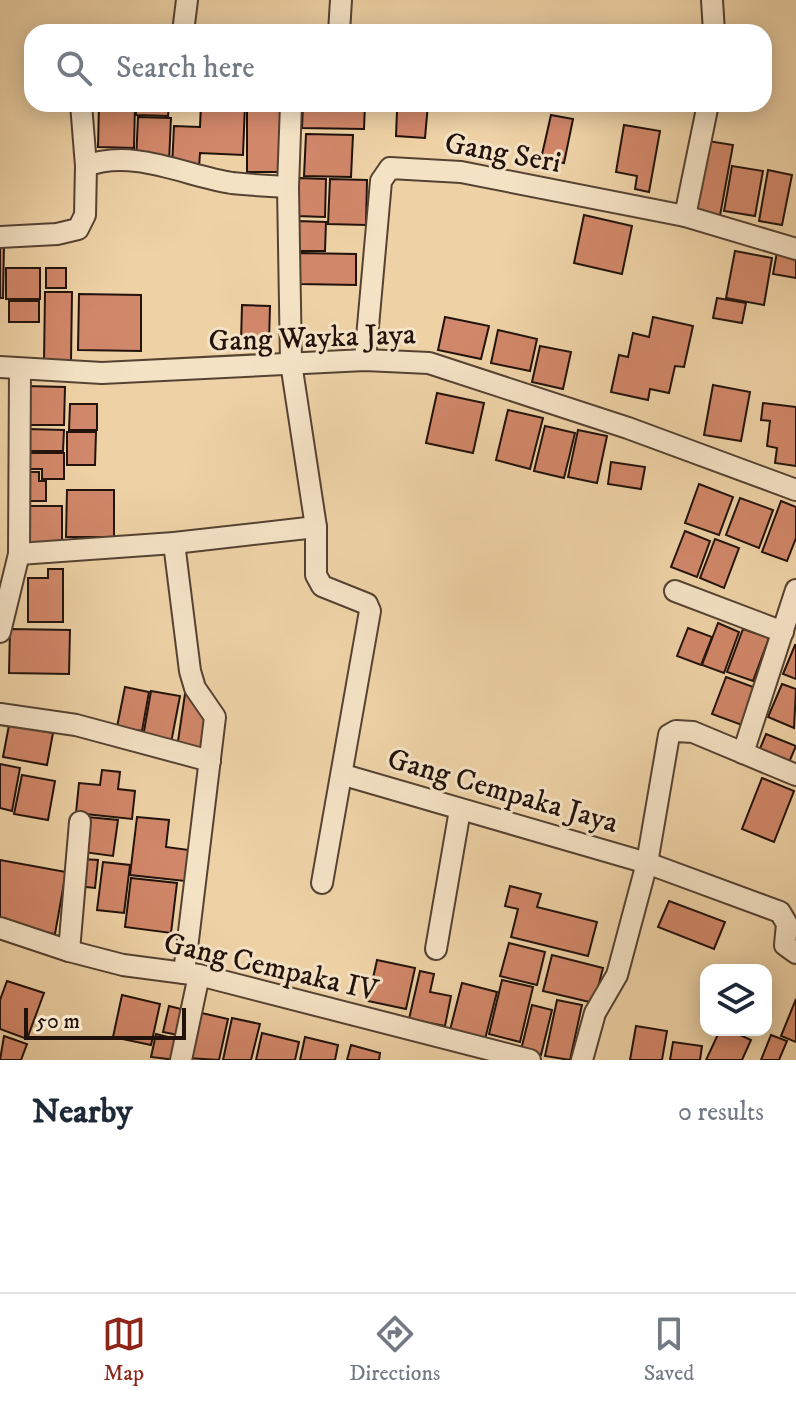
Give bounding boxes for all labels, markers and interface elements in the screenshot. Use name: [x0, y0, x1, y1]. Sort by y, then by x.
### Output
search box: [24, 24, 772, 112]
icon: search: [52, 46, 96, 90]
text: Search here: [116, 50, 255, 87]
street label: Gang Seri: [442, 125, 564, 182]
street label: Gang Wayka Jaya: [208, 316, 417, 361]
street label: Gang Cempaka Jaya: [383, 741, 622, 842]
street label: Gang Cempaka IV: [160, 925, 382, 1010]
map controls: [700, 964, 772, 1036]
button: layers: [700, 964, 772, 1036]
scale bar: [24, 1004, 186, 1040]
text: 50 m: [36, 1008, 80, 1035]
text: Nearby: [32, 1091, 133, 1133]
text: 0 results: [678, 1096, 764, 1129]
tab: Map: [102, 1312, 146, 1387]
tab: Directions: [349, 1312, 440, 1387]
tab: Saved: [644, 1312, 694, 1387]

